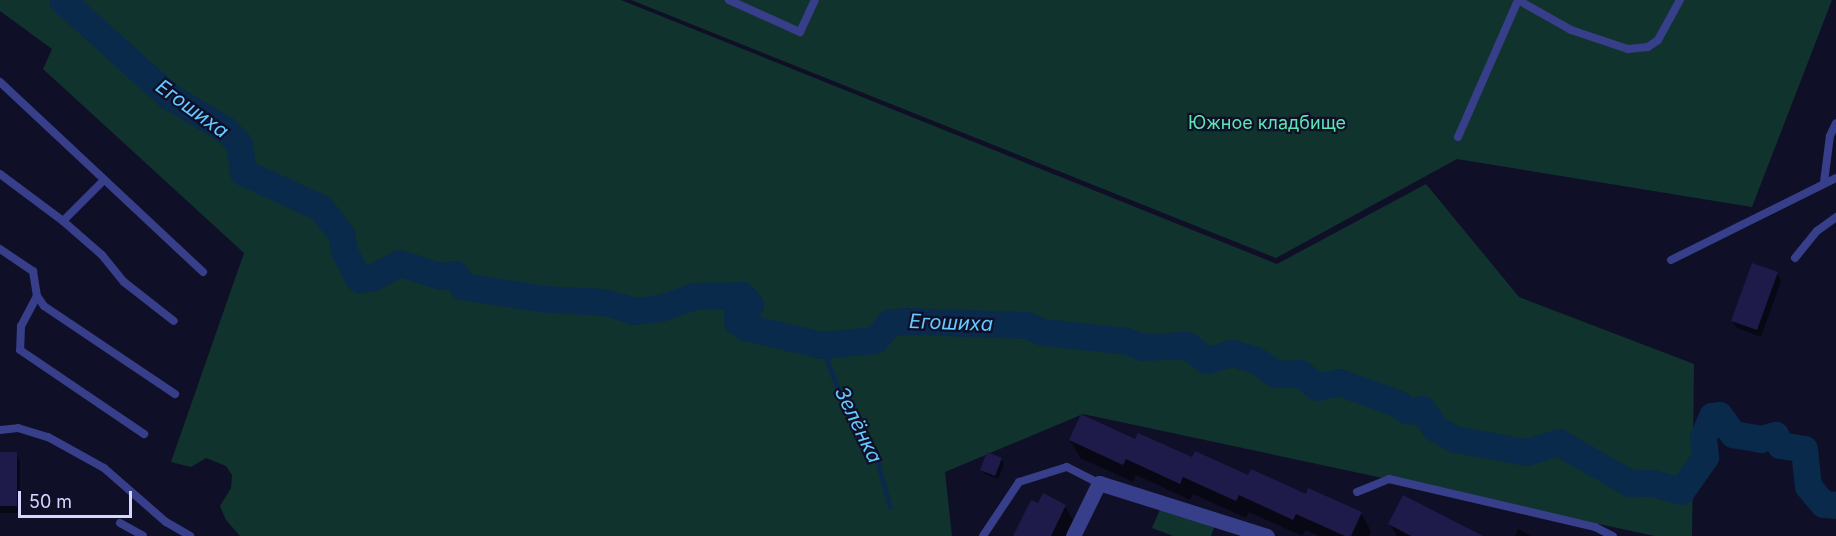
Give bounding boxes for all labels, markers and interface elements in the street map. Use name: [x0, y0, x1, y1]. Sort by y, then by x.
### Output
water label: Егошиха: [151, 75, 233, 143]
park label: Южное кладбище: [1188, 112, 1346, 134]
water label: Егошиха: [909, 310, 993, 336]
water label: Зелёнка: [829, 383, 887, 467]
scale bar: [21, 479, 135, 517]
text: 50 m: [29, 491, 72, 512]

